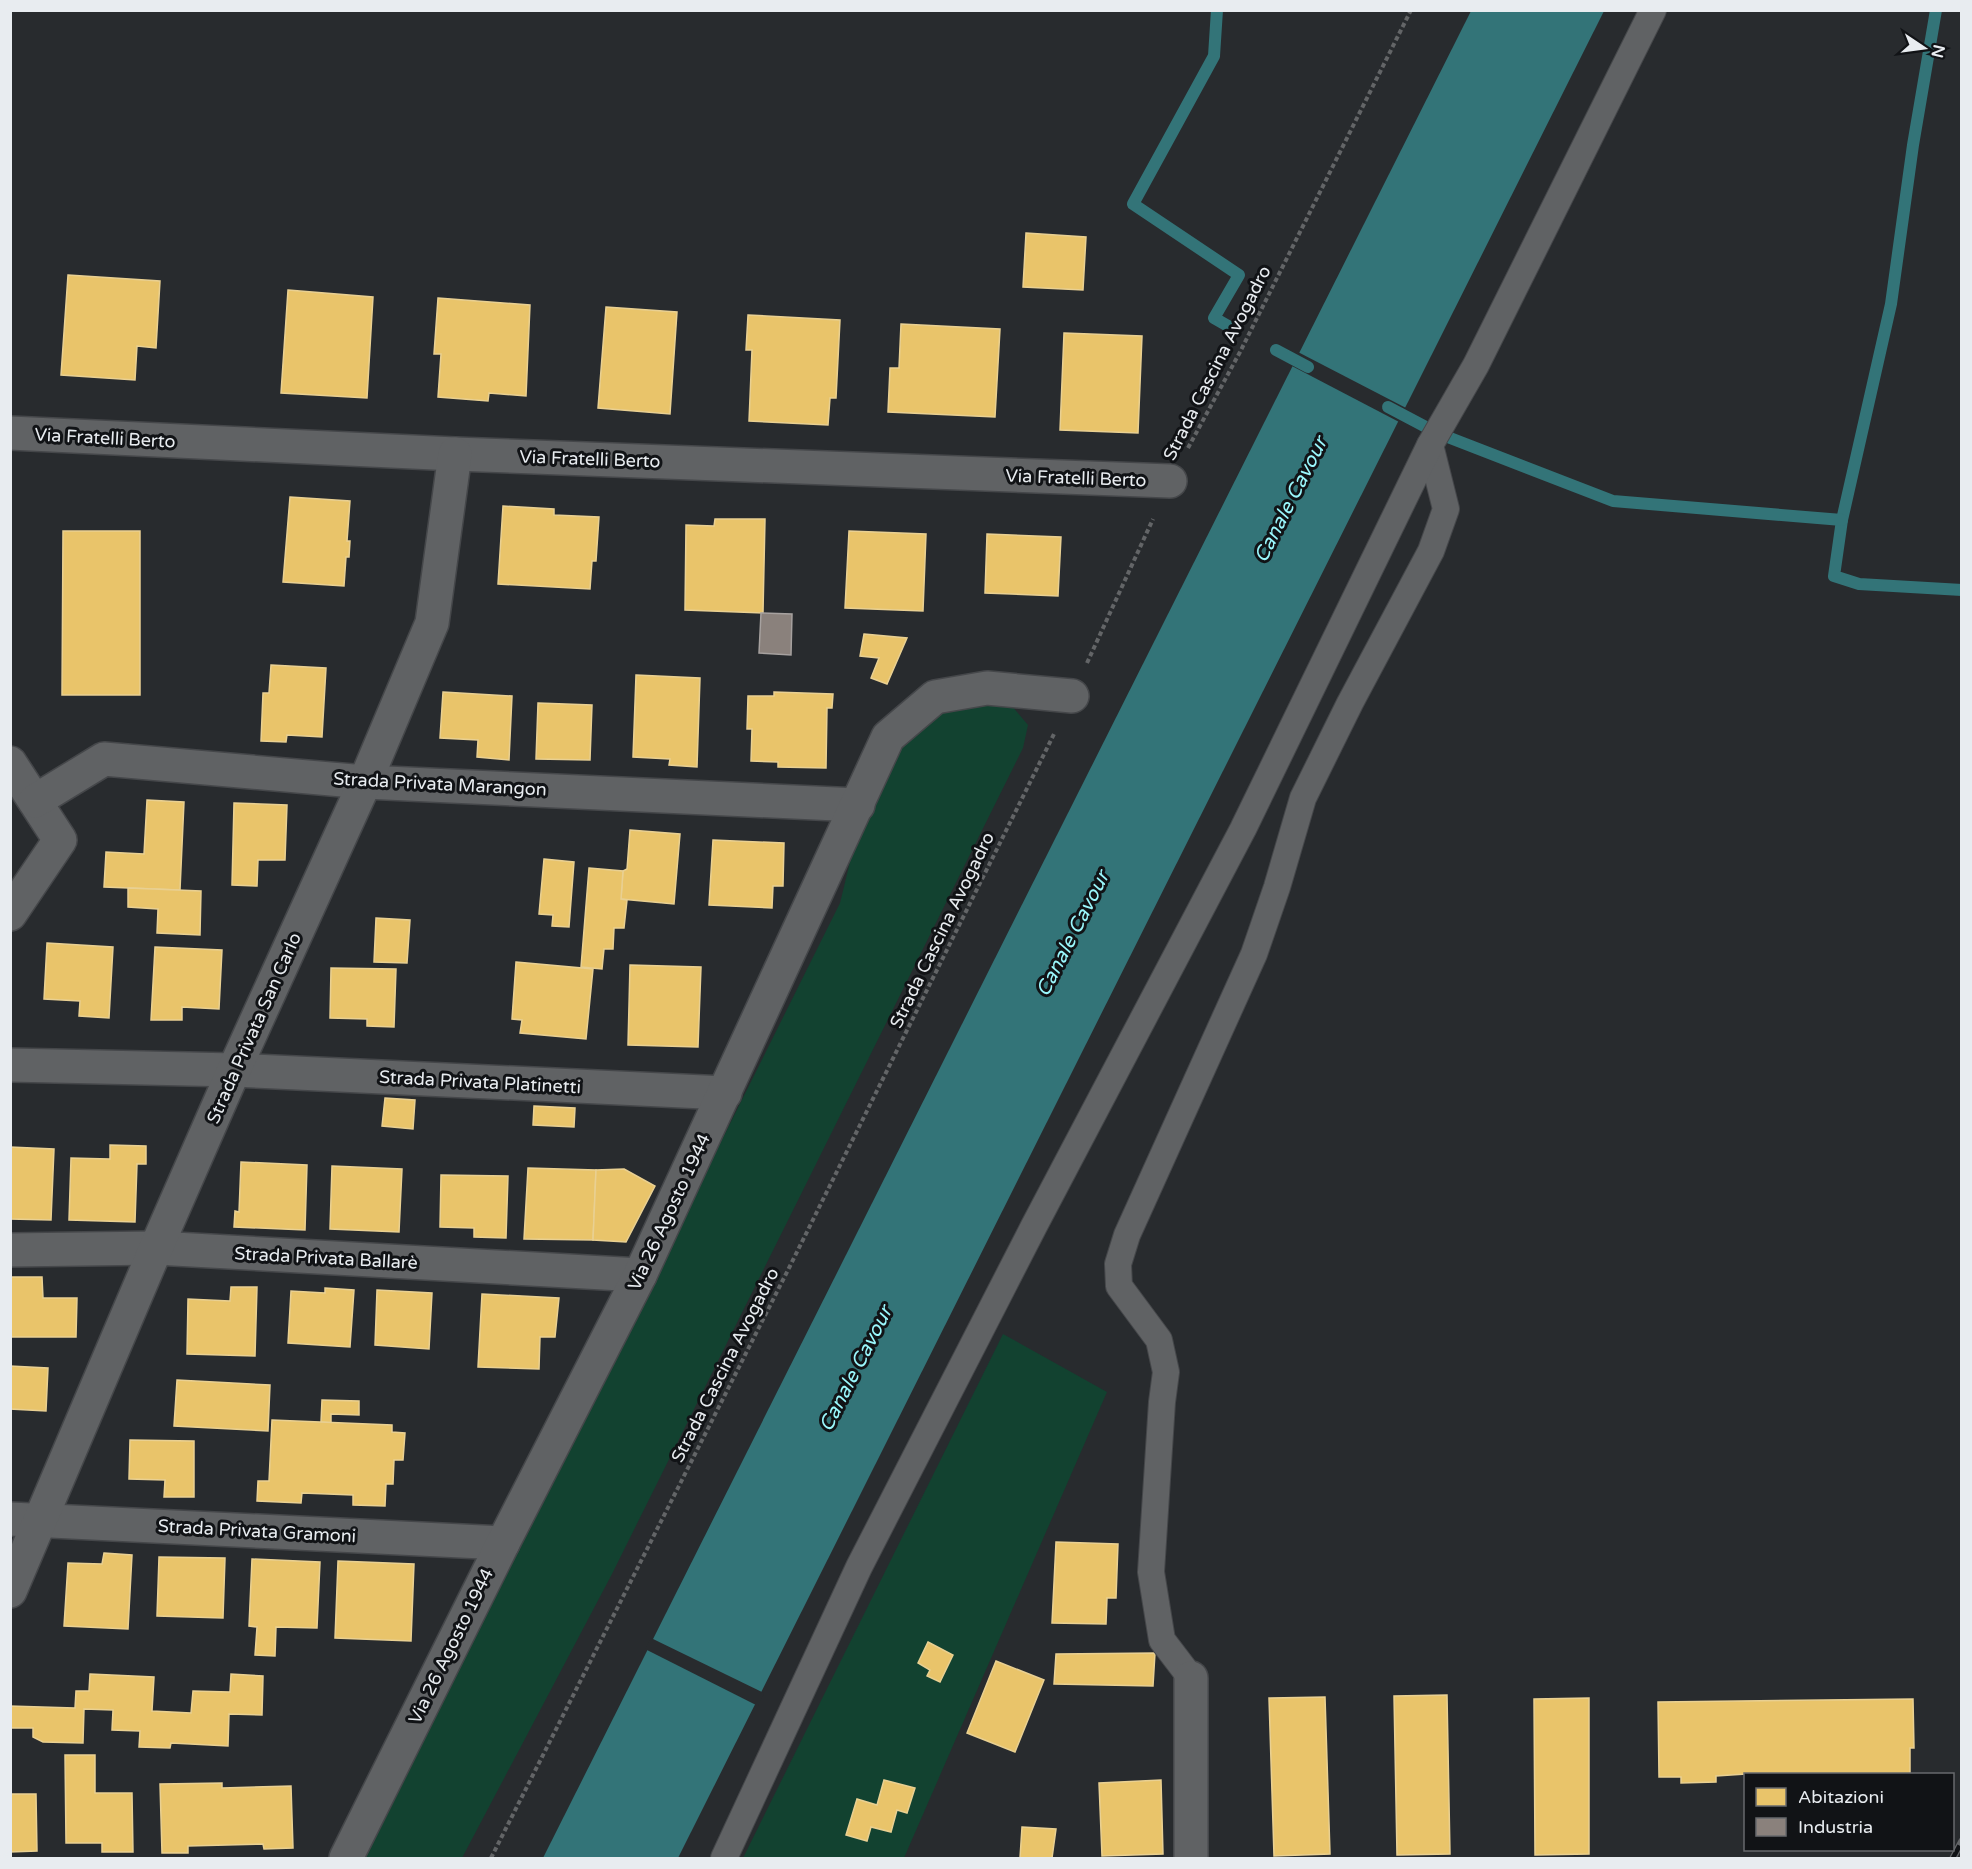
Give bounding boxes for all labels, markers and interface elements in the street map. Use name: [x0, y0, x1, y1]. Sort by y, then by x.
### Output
north arrow: [1894, 18, 1954, 78]
text: N: [1926, 43, 1949, 60]
street label: Strada Cascina Avogadro: [1158, 262, 1276, 464]
street label: Via Fratelli Berto: [34, 423, 176, 453]
water label: Canale Cavour: [1249, 431, 1334, 567]
street label: Via Fratelli Berto: [519, 446, 661, 472]
street label: Via Fratelli Berto: [1005, 465, 1147, 491]
street label: Strada Privata Marangon: [333, 767, 547, 801]
street label: Strada Cascina Avogadro: [885, 828, 999, 1032]
water label: Canale Cavour: [1031, 865, 1116, 1001]
street label: Strada Privata San Carlo: [202, 929, 306, 1127]
street label: Strada Privata Platinetti: [378, 1066, 582, 1098]
street label: Via 26 Agosto 1944: [623, 1130, 715, 1294]
street label: Strada Privata Ballarè: [234, 1242, 418, 1274]
street label: Strada Cascina Avogadro: [666, 1264, 784, 1466]
water label: Canale Cavour: [814, 1300, 899, 1436]
street label: Strada Privata Gramoni: [157, 1515, 357, 1547]
street label: Via 26 Agosto 1944: [404, 1565, 498, 1727]
legend: [1744, 1773, 1954, 1851]
text: Abitazioni: [1798, 1786, 1884, 1808]
text: Industria: [1798, 1816, 1873, 1838]

